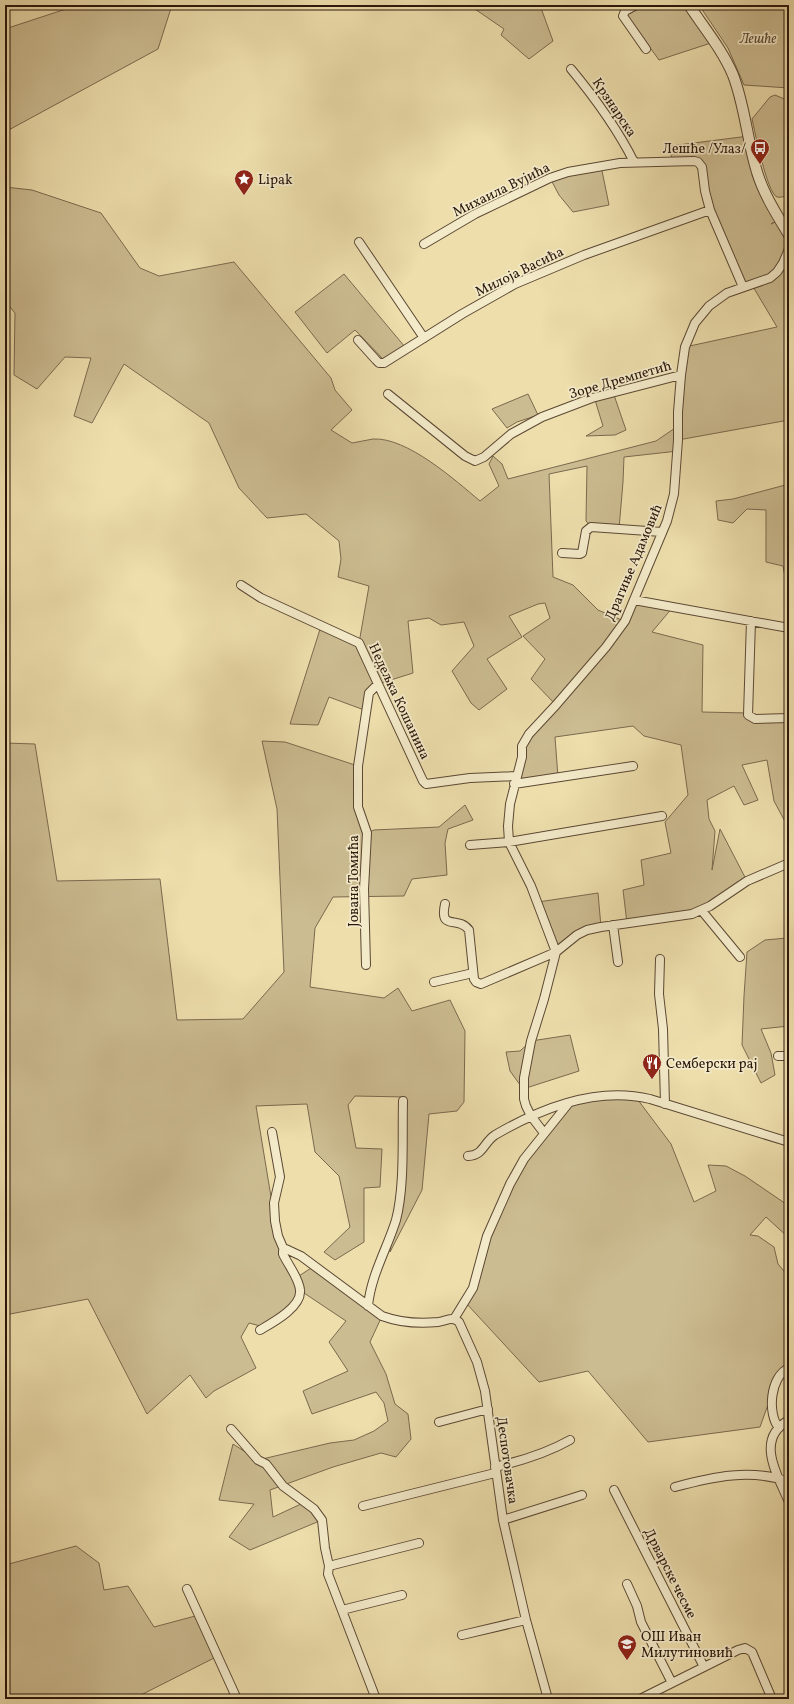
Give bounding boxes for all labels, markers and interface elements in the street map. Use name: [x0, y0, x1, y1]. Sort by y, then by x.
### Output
park label: Лешће: [739, 30, 776, 49]
street label: Крзнарска: [587, 75, 640, 141]
bus stop icon: Лешће /Улаз/: [749, 137, 771, 165]
place label: Лешће /Улаз/: [662, 140, 746, 159]
street label: Михаила Вујића: [450, 159, 553, 222]
place icon: Lipak: [233, 168, 255, 196]
place label: Lipak: [258, 171, 293, 190]
street label: Милоја Васића: [472, 243, 567, 302]
street label: Зоре Дремпетић: [567, 357, 674, 404]
street label: Драгиње Адамовић: [601, 501, 668, 624]
street label: Недељка Кошанина: [363, 640, 434, 763]
street label: Јована Томића: [345, 835, 364, 927]
restaurant icon: Семберски рај: [641, 1052, 663, 1080]
place label: Семберски рај: [666, 1055, 757, 1074]
street label: Деспотовачка: [491, 1415, 522, 1505]
street label: Дрварске чесме: [639, 1525, 701, 1622]
place label: ОШ Иван Милутиновић: [641, 1628, 733, 1663]
school or university icon: ОШ Иван Милутиновић: [616, 1633, 638, 1661]

